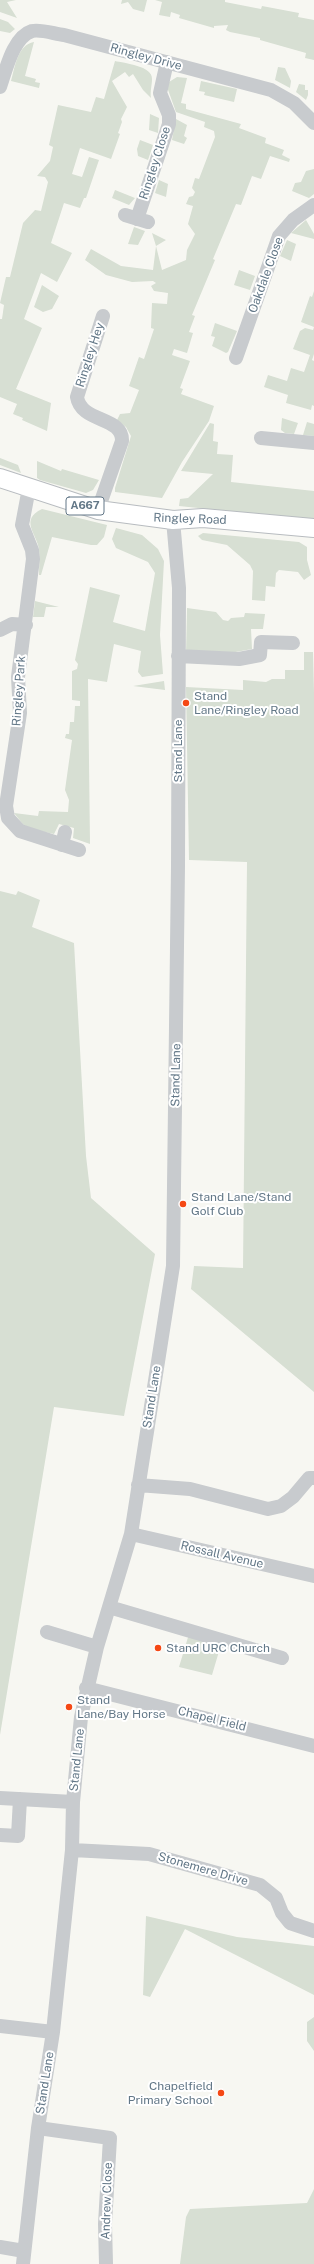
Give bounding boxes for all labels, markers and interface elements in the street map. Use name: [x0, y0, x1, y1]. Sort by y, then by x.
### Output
street label: Ringley Drive: [109, 41, 183, 73]
street label: Ringley Close: [136, 125, 174, 201]
street label: Oakdale Close: [246, 235, 286, 315]
street label: Ringley Hey: [73, 321, 107, 389]
road number: A667: [66, 497, 104, 515]
street label: Ringley Road: [153, 511, 227, 527]
street label: Ringley Park: [9, 655, 29, 727]
place label: Stand Lane/Ringley Road: [194, 689, 299, 717]
marker: Stand Lane/Ringley Road: [181, 698, 191, 708]
street label: Stand Lane: [171, 719, 185, 783]
street label: Stand Lane: [168, 1043, 184, 1107]
place label: Stand Lane/Stand Golf Club: [191, 1190, 292, 1218]
marker: Stand Lane/Stand Golf Club: [178, 1199, 188, 1209]
street label: Stand Lane: [140, 1365, 164, 1429]
street label: Rossall Avenue: [179, 1538, 265, 1572]
place label: Stand URC Church: [166, 1641, 270, 1655]
marker: Stand URC Church: [153, 1643, 163, 1653]
place label: Stand Lane/Bay Horse: [77, 1693, 166, 1721]
marker: Stand Lane/Bay Horse: [64, 1702, 74, 1712]
street label: Chapel Field: [176, 1704, 248, 1734]
street label: Stand Lane: [67, 1728, 87, 1792]
street label: Stonemere Drive: [156, 1849, 250, 1889]
street label: Stand Lane: [33, 2051, 57, 2115]
place label: Chapelfield Primary School: [128, 2079, 213, 2107]
marker: Chapelfield Primary School: [216, 2088, 226, 2098]
street label: Andrew Close: [98, 2162, 116, 2240]

